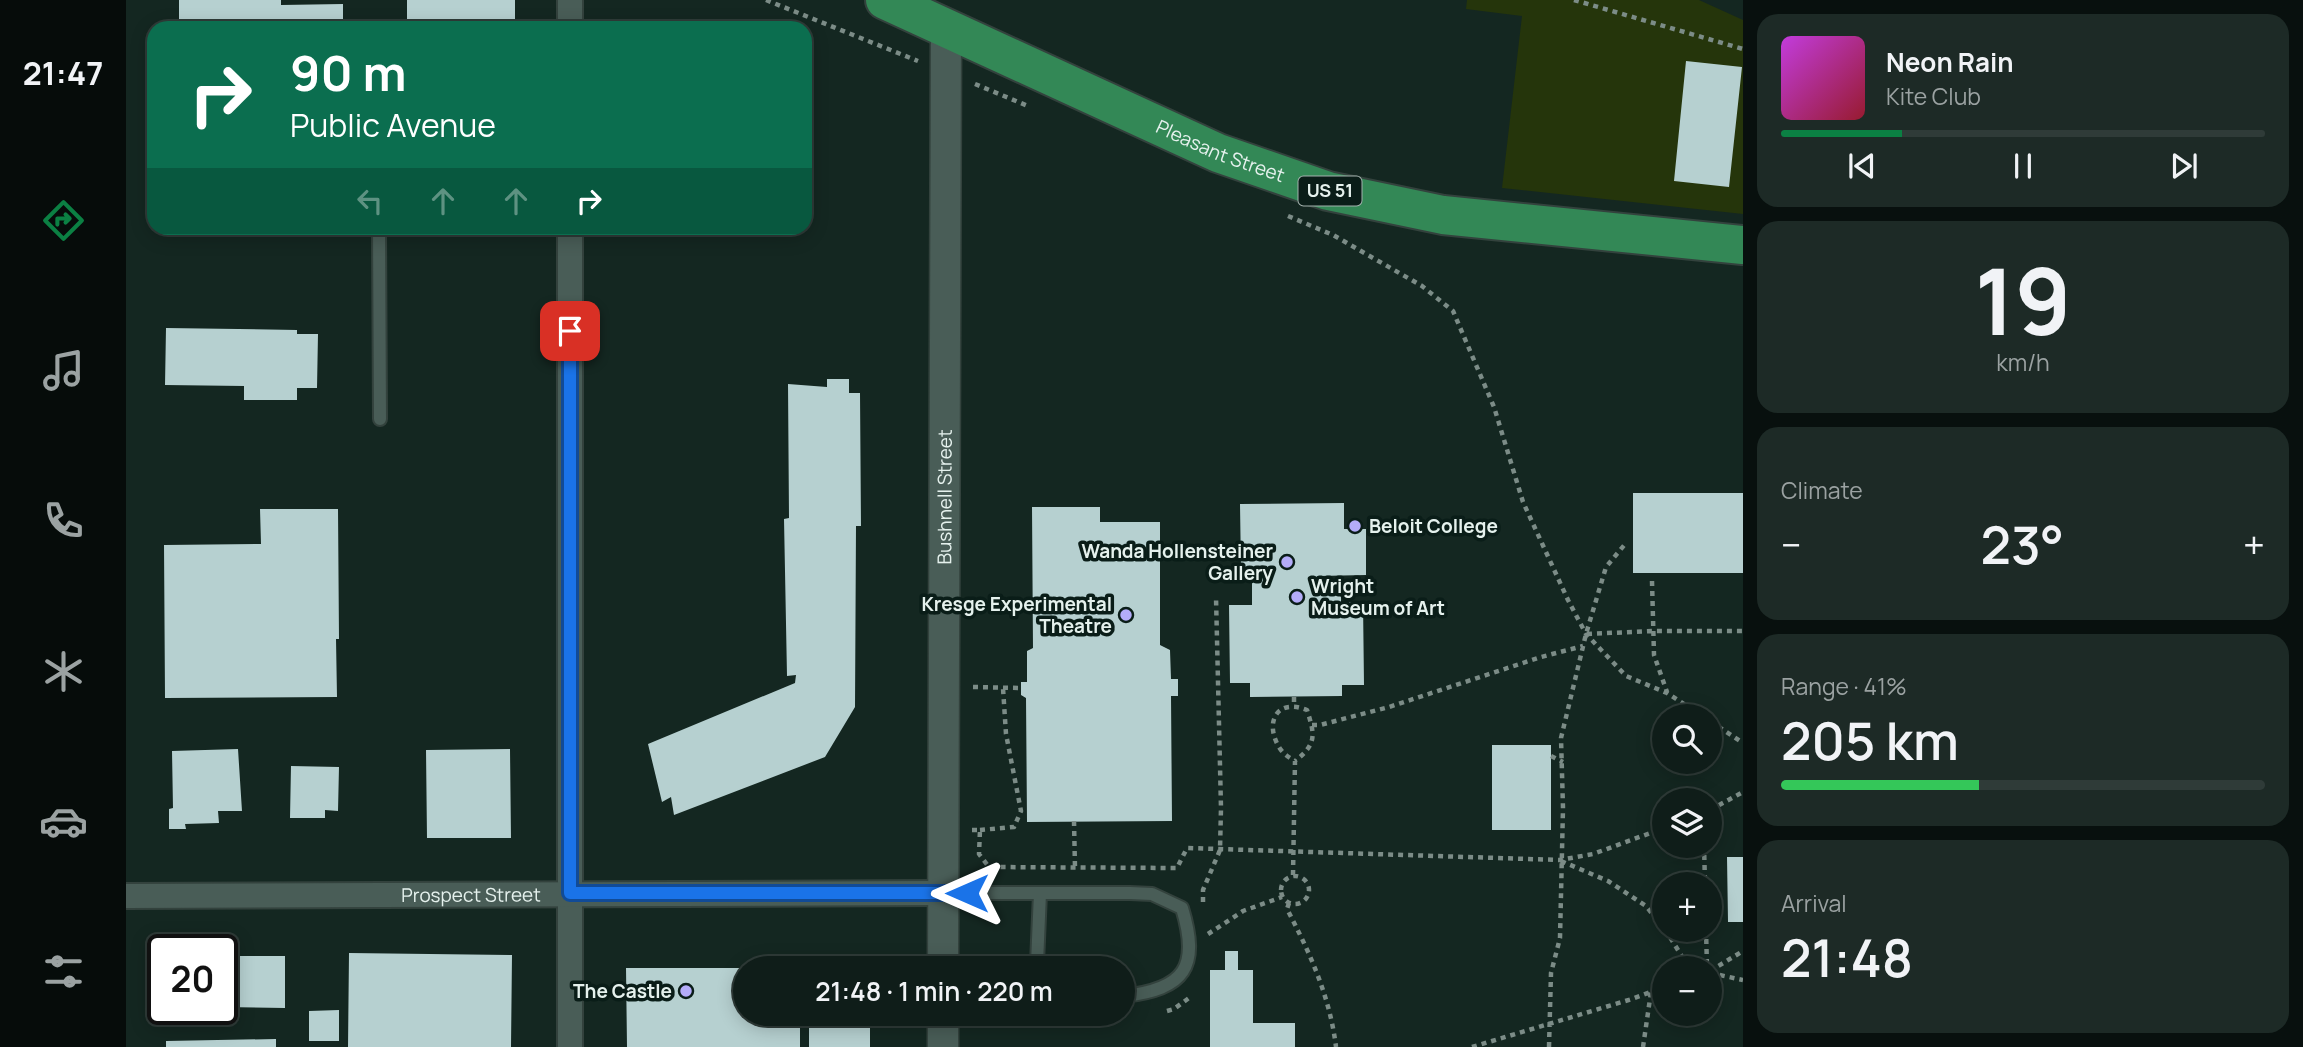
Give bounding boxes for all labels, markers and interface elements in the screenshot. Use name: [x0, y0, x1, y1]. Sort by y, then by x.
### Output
text: 90 m: [290, 39, 407, 106]
text: Neon Rain: [1886, 44, 2014, 80]
icon: right: [175, 49, 266, 140]
text: 21:47: [23, 51, 103, 95]
text: Kite Club: [1886, 80, 1981, 112]
text: Public Avenue: [290, 103, 496, 147]
street label: Pleasant Street: [1152, 113, 1288, 188]
icon: previous: [1843, 147, 1881, 185]
icon: pause: [2004, 147, 2042, 185]
icon: next: [2165, 147, 2203, 185]
road number: US 51: [1298, 176, 1362, 206]
icon: left: [351, 182, 389, 220]
icon: ahead: [424, 182, 462, 220]
icon: ahead: [497, 182, 535, 220]
icon: right: [570, 182, 608, 220]
icon: directions: [39, 196, 88, 245]
text: 19: [1975, 238, 2071, 362]
pin: [540, 301, 600, 361]
icon: arrive: [551, 312, 589, 350]
icon: music: [39, 346, 88, 395]
text: km/h: [1996, 346, 2050, 378]
street label: Bushnell Street: [931, 429, 958, 565]
text: Climate: [1781, 474, 1863, 506]
icon: phone: [39, 496, 88, 545]
text: 23°: [1980, 509, 2064, 580]
place label: Beloit College: [1369, 513, 1498, 539]
marker: Beloit College: [1347, 518, 1363, 534]
text: −: [1781, 518, 1802, 570]
text: +: [2243, 518, 2265, 570]
place label: Wanda Hollensteiner Gallery: [1082, 538, 1273, 586]
marker: Wanda Hollensteiner Gallery: [1279, 554, 1295, 570]
place label: Wright Museum of Art: [1311, 573, 1445, 621]
marker: Wright Museum of Art: [1289, 589, 1305, 605]
place label: Kresge Experimental Theatre: [921, 591, 1112, 639]
marker: Kresge Experimental Theatre: [1118, 607, 1134, 623]
icon: climate: [39, 647, 88, 696]
text: Range · 41%: [1781, 670, 1907, 702]
map controls: [1652, 704, 1722, 1026]
button: search: [1652, 704, 1722, 774]
text: 205 km: [1781, 705, 1959, 776]
button: layers: [1652, 788, 1722, 858]
icon: car: [39, 797, 88, 846]
position arrow: [930, 856, 1004, 930]
button: +: [1652, 872, 1722, 942]
street label: Prospect Street: [401, 881, 541, 908]
text: Arrival: [1781, 887, 1847, 919]
text: 21:48: [1781, 922, 1913, 993]
speed limit sign: 20: [147, 934, 238, 1025]
icon: filters: [39, 947, 88, 996]
button: −: [1652, 956, 1722, 1026]
text: 21:48 · 1 min · 220 m: [815, 973, 1053, 1009]
place label: The Castle: [573, 978, 672, 1004]
marker: The Castle: [678, 983, 694, 999]

